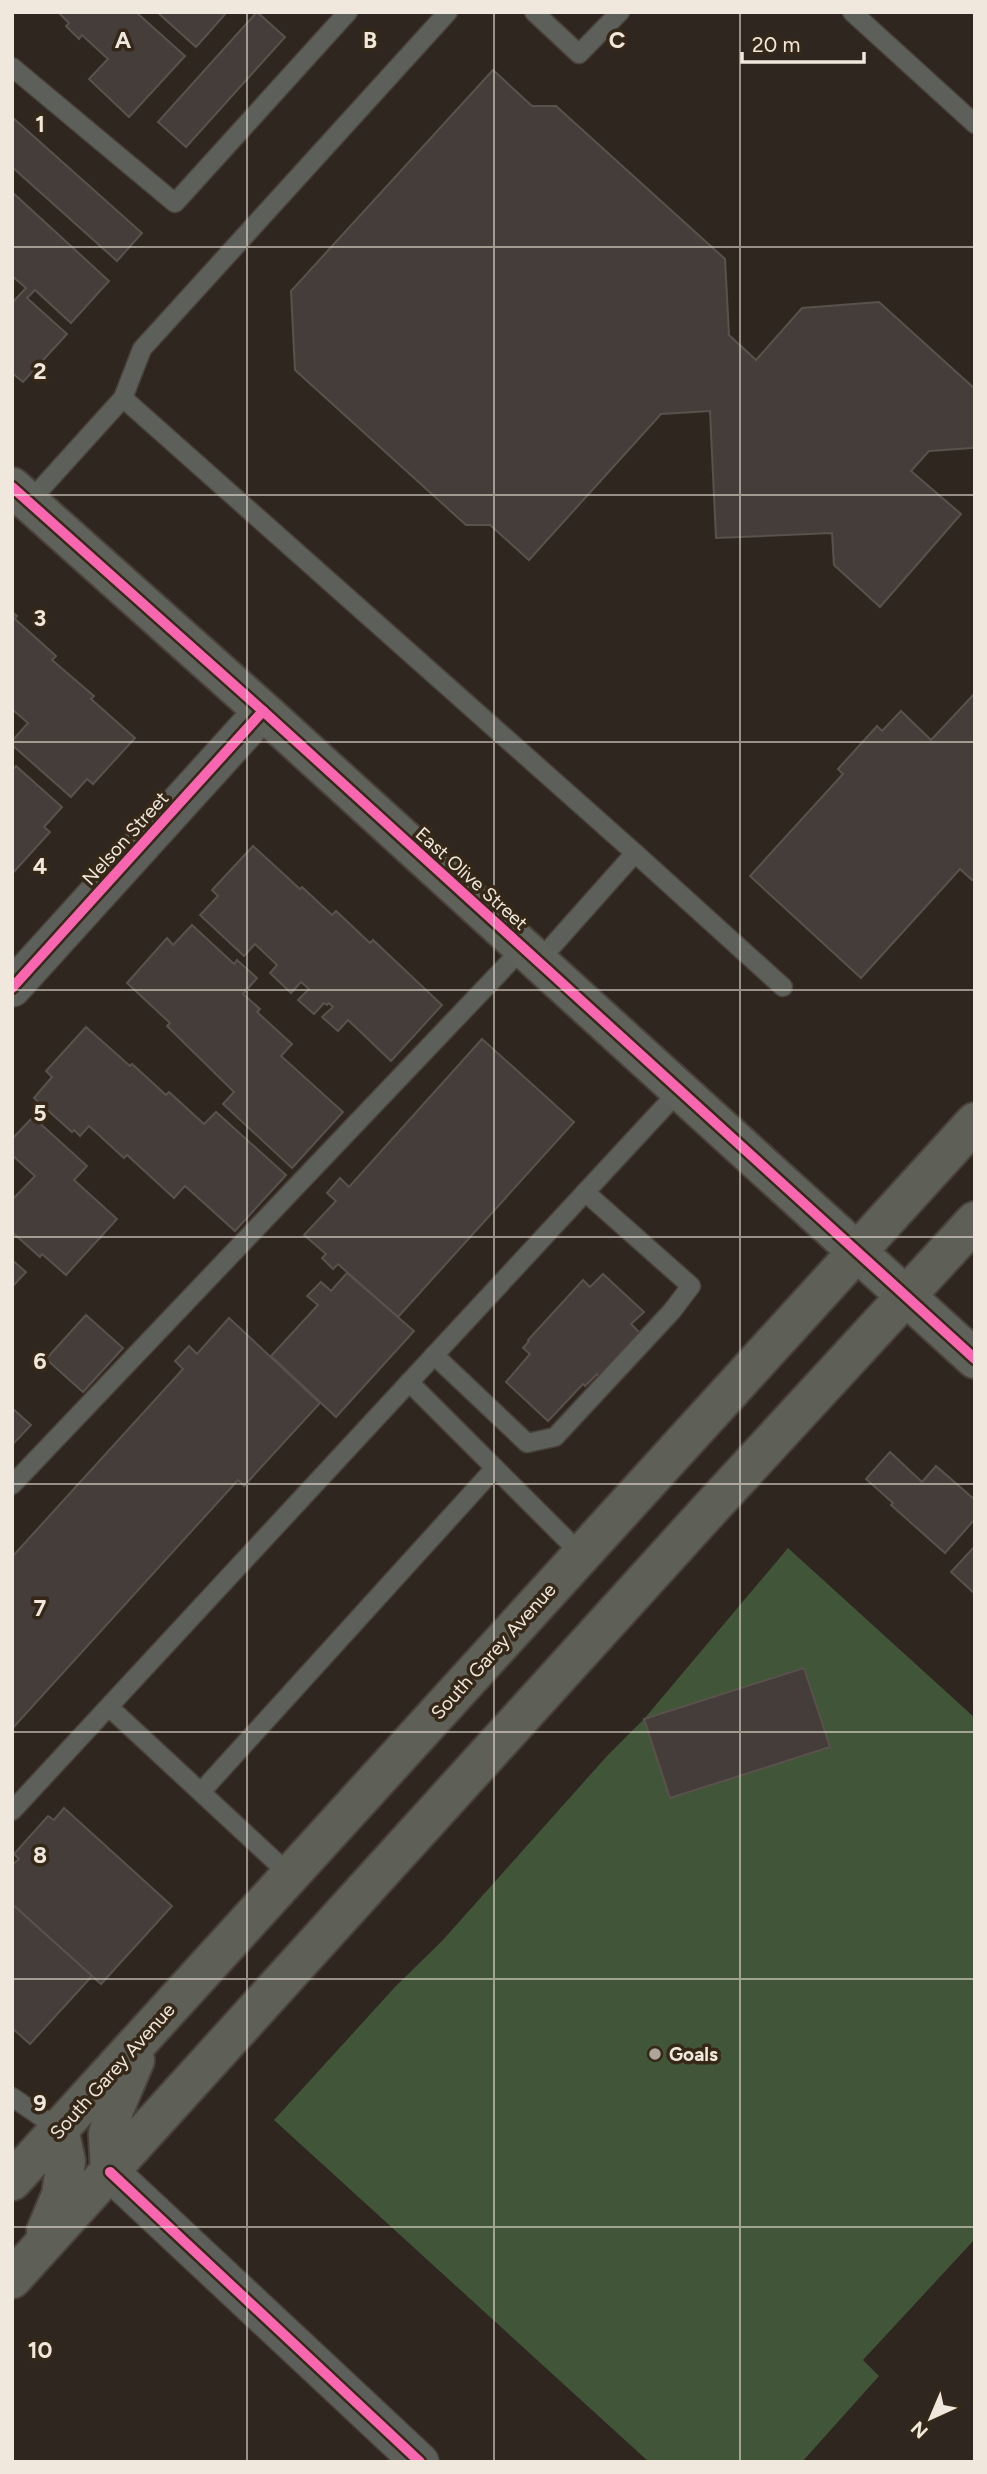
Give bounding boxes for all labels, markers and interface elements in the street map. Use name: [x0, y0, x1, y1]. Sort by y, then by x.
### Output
scale bar: [742, 21, 864, 65]
text: A: [115, 26, 132, 54]
text: B: [363, 26, 377, 54]
text: C: [609, 26, 626, 54]
text: 20 m: [752, 32, 800, 57]
text: 1: [35, 110, 45, 138]
text: 2: [33, 357, 47, 385]
text: 3: [34, 604, 46, 632]
street label: Nelson Street: [77, 787, 173, 890]
street label: East Olive Street: [411, 822, 532, 935]
text: 4: [33, 852, 47, 880]
text: 5: [33, 1099, 47, 1127]
text: 6: [33, 1347, 47, 1375]
street label: South Garey Avenue: [426, 1578, 561, 1724]
text: 7: [34, 1594, 47, 1622]
text: 8: [33, 1841, 47, 1869]
street label: South Garey Avenue: [45, 1998, 180, 2144]
place label: Goals: [669, 2043, 718, 2066]
marker: Goals: [647, 2046, 663, 2062]
text: 9: [33, 2089, 47, 2117]
text: 10: [28, 2336, 52, 2364]
north arrow: [896, 2383, 966, 2453]
text: N: [906, 2416, 933, 2443]

